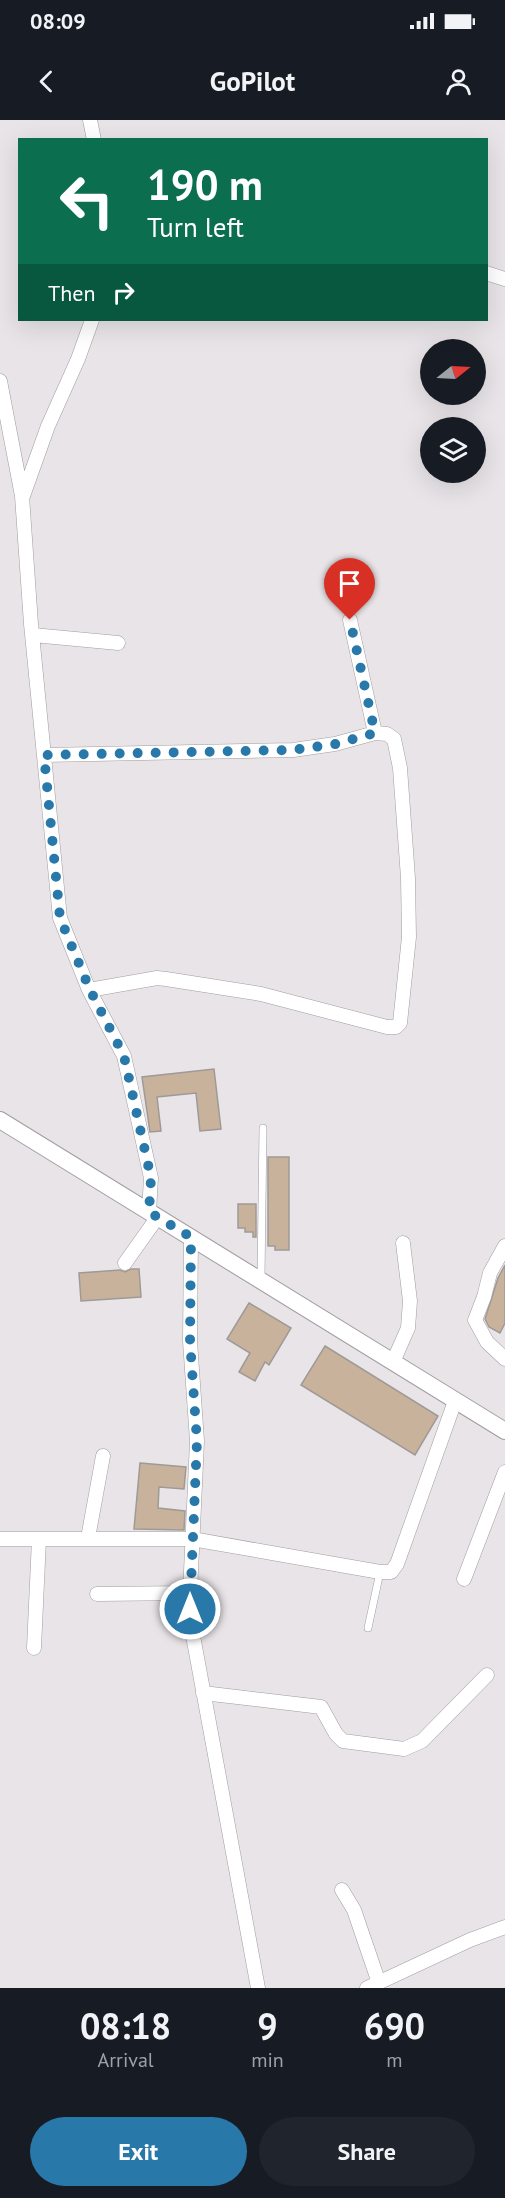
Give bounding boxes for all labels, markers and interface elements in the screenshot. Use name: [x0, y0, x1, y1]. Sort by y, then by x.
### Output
text: 08:09: [30, 7, 86, 35]
text: GoPilot: [210, 64, 295, 98]
icon: back: [30, 65, 63, 98]
icon: person: [442, 65, 475, 98]
text: 190 m: [147, 157, 263, 212]
icon: left: [48, 162, 126, 240]
text: Turn left: [147, 210, 244, 244]
icon: right: [107, 276, 140, 309]
text: Then: [48, 279, 95, 307]
north arrow: [420, 339, 486, 405]
map controls: [420, 339, 486, 483]
button: layers: [420, 417, 486, 483]
pin: [324, 558, 375, 620]
icon: arrive: [333, 567, 366, 600]
position arrow: [158, 1577, 222, 1641]
text: 08:18: [80, 2002, 171, 2049]
text: 9: [257, 2002, 278, 2049]
text: 690: [364, 2002, 425, 2049]
text: Arrival: [98, 2047, 154, 2073]
text: min: [251, 2047, 284, 2073]
text: m: [386, 2047, 403, 2073]
button: Exit: [30, 2117, 247, 2186]
button: Share: [259, 2117, 475, 2186]

